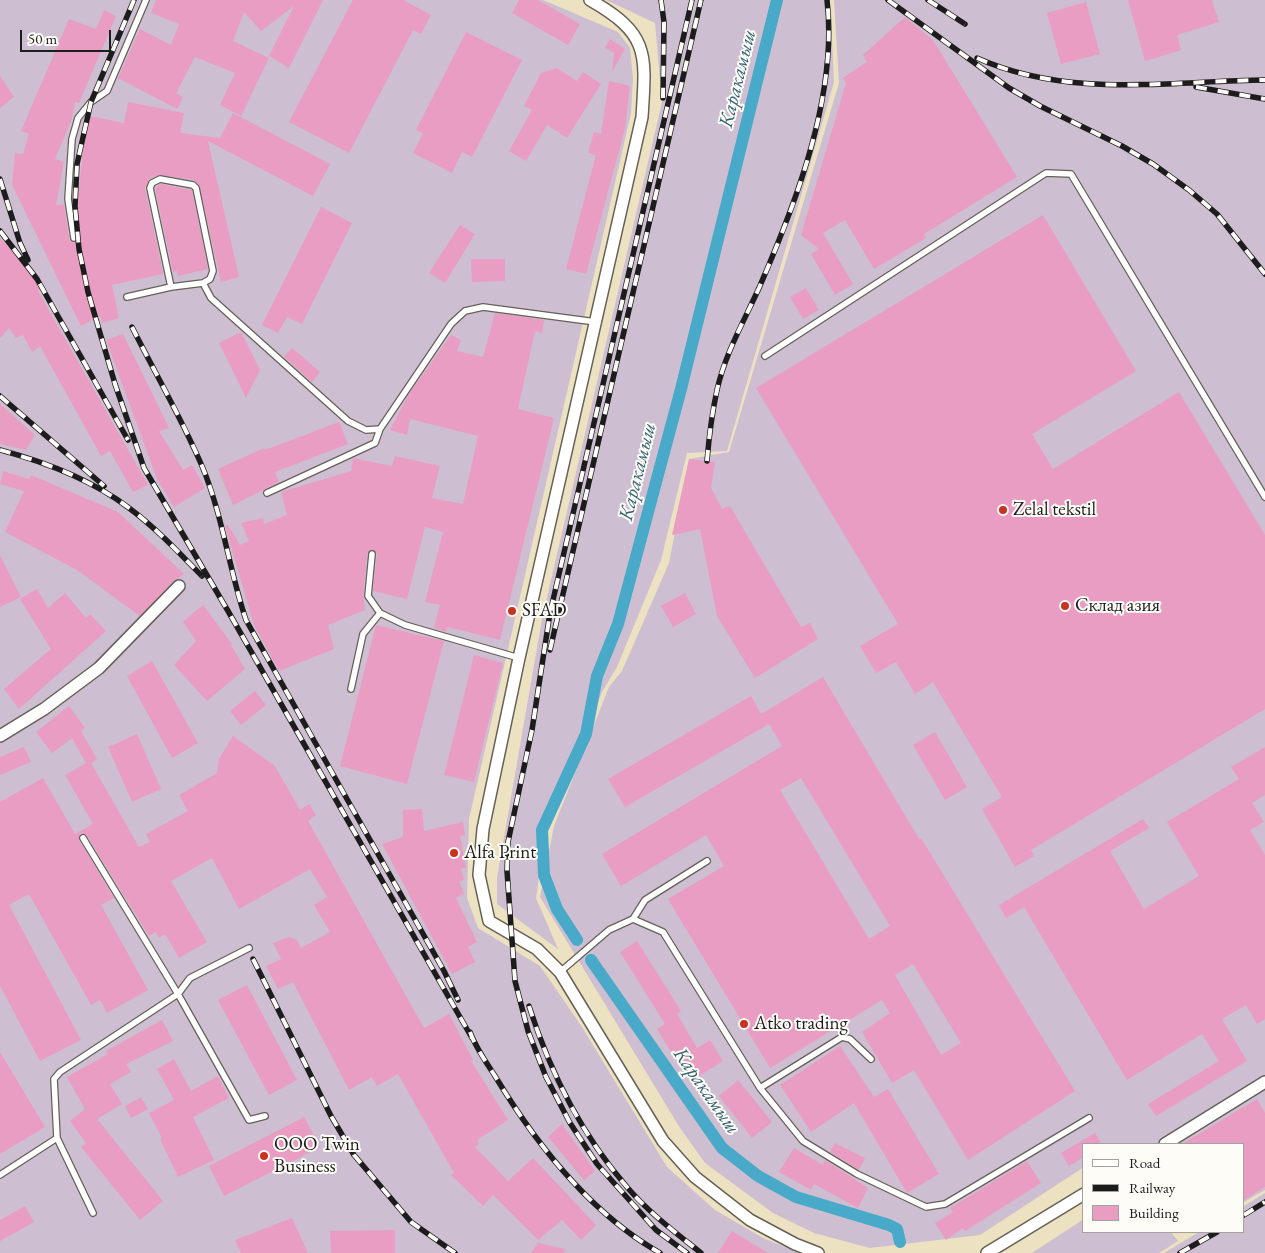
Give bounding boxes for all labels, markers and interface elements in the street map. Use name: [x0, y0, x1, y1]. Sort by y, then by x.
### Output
scale bar: [22, 20, 114, 52]
water label: Каракамыш: [714, 28, 762, 130]
text: 50 m: [28, 29, 57, 48]
water label: Каракамыш: [614, 421, 662, 523]
place label: Zelal tekstil: [1013, 499, 1096, 521]
marker: Zelal tekstil: [997, 504, 1009, 516]
place label: Склад азия: [1075, 595, 1160, 617]
place label: SFAD: [522, 600, 567, 622]
marker: Склад азия: [1059, 600, 1071, 612]
marker: SFAD: [506, 605, 518, 617]
place label: Alfa Print: [464, 842, 536, 864]
marker: Alfa Print: [448, 847, 460, 859]
place label: Atko trading: [754, 1013, 848, 1035]
marker: Atko trading: [738, 1018, 750, 1030]
water label: Каракамыш: [668, 1043, 744, 1139]
place label: ООО Twin Business: [274, 1134, 360, 1178]
legend: [1082, 1143, 1245, 1233]
marker: ООО Twin Business: [258, 1150, 270, 1162]
text: Road: [1129, 1153, 1160, 1172]
text: Railway: [1129, 1178, 1175, 1197]
text: Building: [1129, 1203, 1179, 1222]

